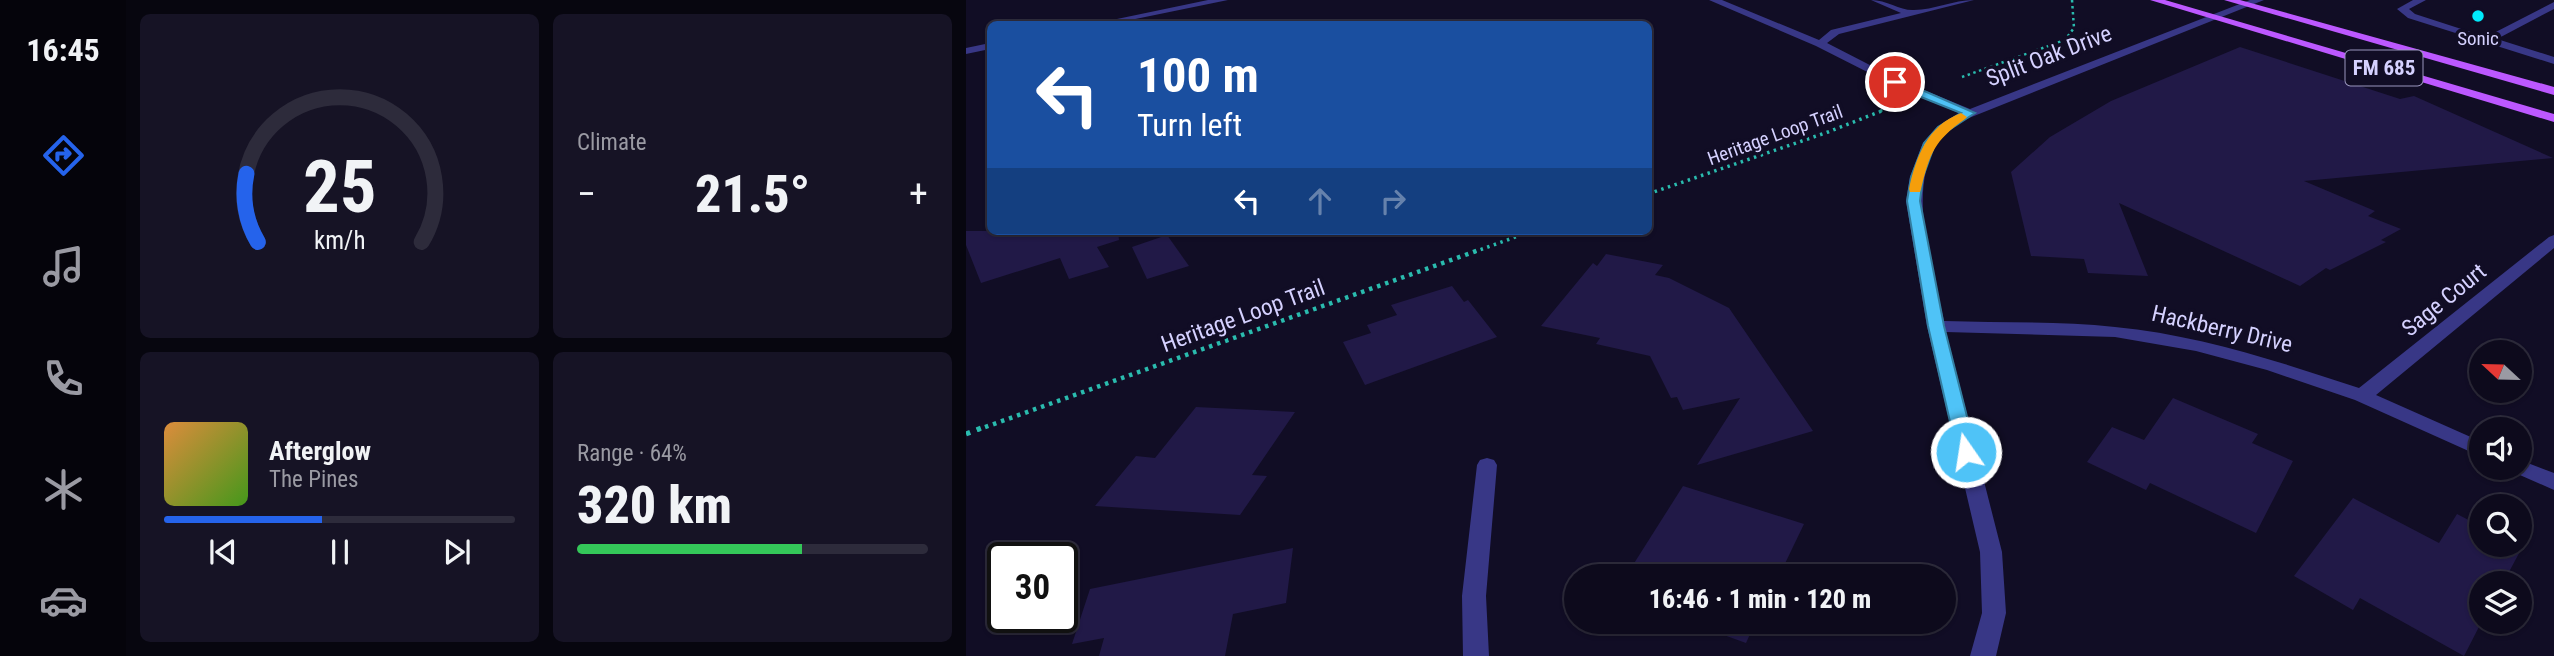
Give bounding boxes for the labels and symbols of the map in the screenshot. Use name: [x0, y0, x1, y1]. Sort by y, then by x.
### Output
marker: Sonic: [2470, 8, 2486, 24]
street label: Split Oak Drive: [1982, 20, 2116, 92]
place label: Sonic: [2457, 27, 2499, 50]
road number: FM 685: [2346, 50, 2422, 86]
pin: [1865, 52, 1925, 112]
street label: Heritage Loop Trail: [1704, 100, 1846, 170]
street label: Sage Court: [2396, 258, 2492, 342]
street label: Heritage Loop Trail: [1158, 274, 1328, 358]
street label: Hackberry Drive: [2149, 300, 2295, 358]
north arrow: [2469, 340, 2532, 402]
position arrow: [1929, 415, 2003, 489]
speed limit sign: 30: [987, 542, 1078, 633]

